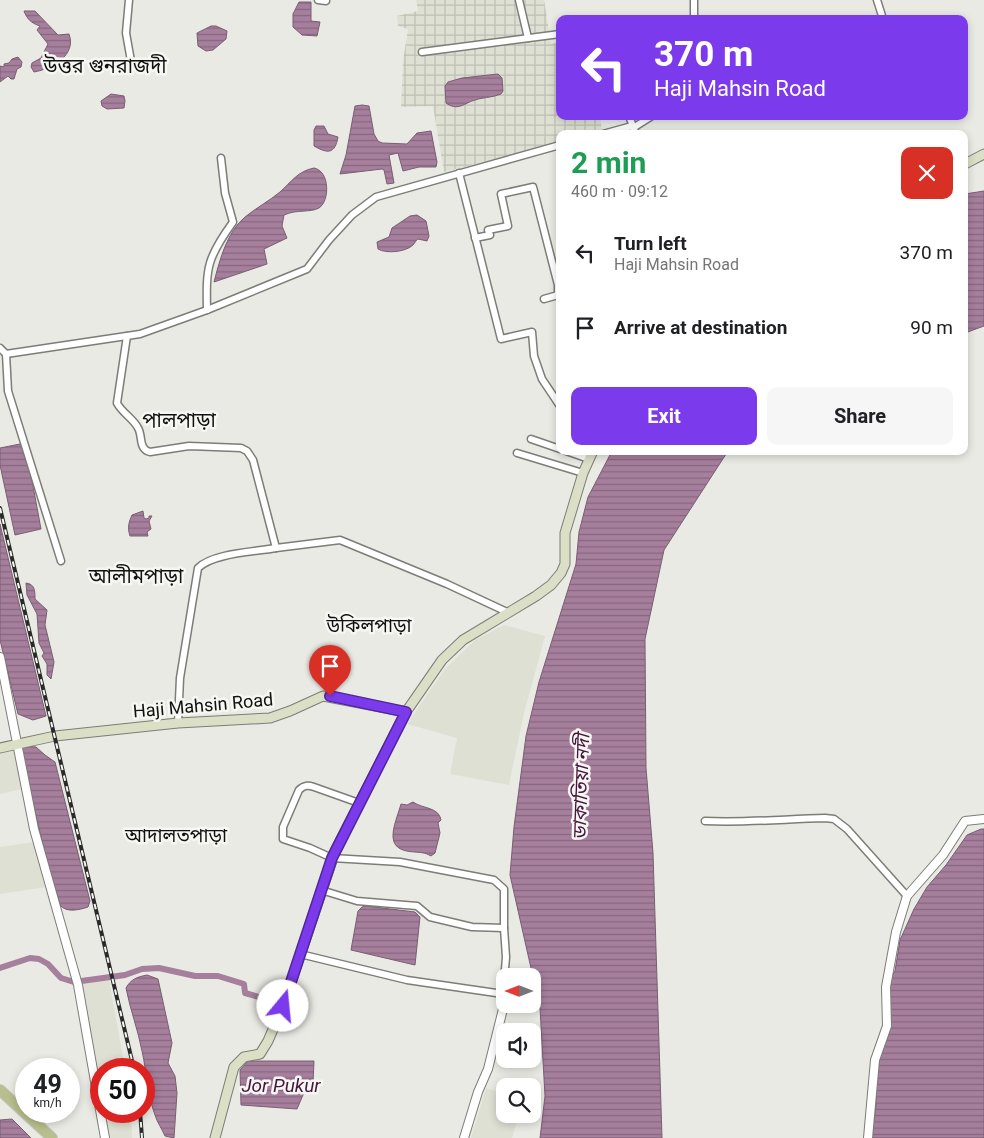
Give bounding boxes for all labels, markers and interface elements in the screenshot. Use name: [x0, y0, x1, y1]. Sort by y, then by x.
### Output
text: 370 m: [654, 34, 753, 75]
icon: left: [571, 35, 636, 100]
district label: উত্তর গুনরাজদী: [42, 54, 167, 78]
text: Haji Mahsin Road: [654, 76, 826, 101]
text: 2 min: [571, 145, 646, 180]
button: close: [901, 147, 953, 199]
text: 460 m · 09:12: [571, 182, 668, 201]
text: Turn left: [614, 232, 687, 255]
icon: left: [571, 239, 599, 267]
text: 370 m: [900, 241, 953, 264]
text: Haji Mahsin Road: [614, 255, 739, 274]
icon: arrive: [571, 314, 599, 342]
text: Arrive at destination: [614, 316, 787, 339]
text: 90 m: [910, 316, 953, 339]
button: Exit: [571, 387, 757, 445]
button: Share: [767, 387, 953, 445]
district label: পালপাড়া: [142, 408, 216, 432]
district label: আলীমপাড়া: [88, 564, 184, 588]
district label: উকিলপাড়া: [325, 614, 412, 637]
pin: [309, 645, 351, 696]
icon: arrive: [316, 652, 344, 680]
street label: Haji Mahsin Road: [132, 688, 274, 722]
water label: ডাকাতিয়া নদী: [568, 730, 594, 840]
district label: আদালতপাড়া: [124, 824, 228, 847]
north arrow: [496, 968, 541, 1012]
map controls: [496, 968, 541, 1123]
position arrow: [256, 979, 308, 1031]
button: sound: [496, 1023, 541, 1068]
speed limit sign: 50: [90, 1058, 155, 1123]
text: 49: [33, 1070, 62, 1099]
water label: Jor Pukur: [241, 1074, 321, 1097]
button: search: [496, 1078, 541, 1123]
text: km/h: [33, 1096, 62, 1110]

